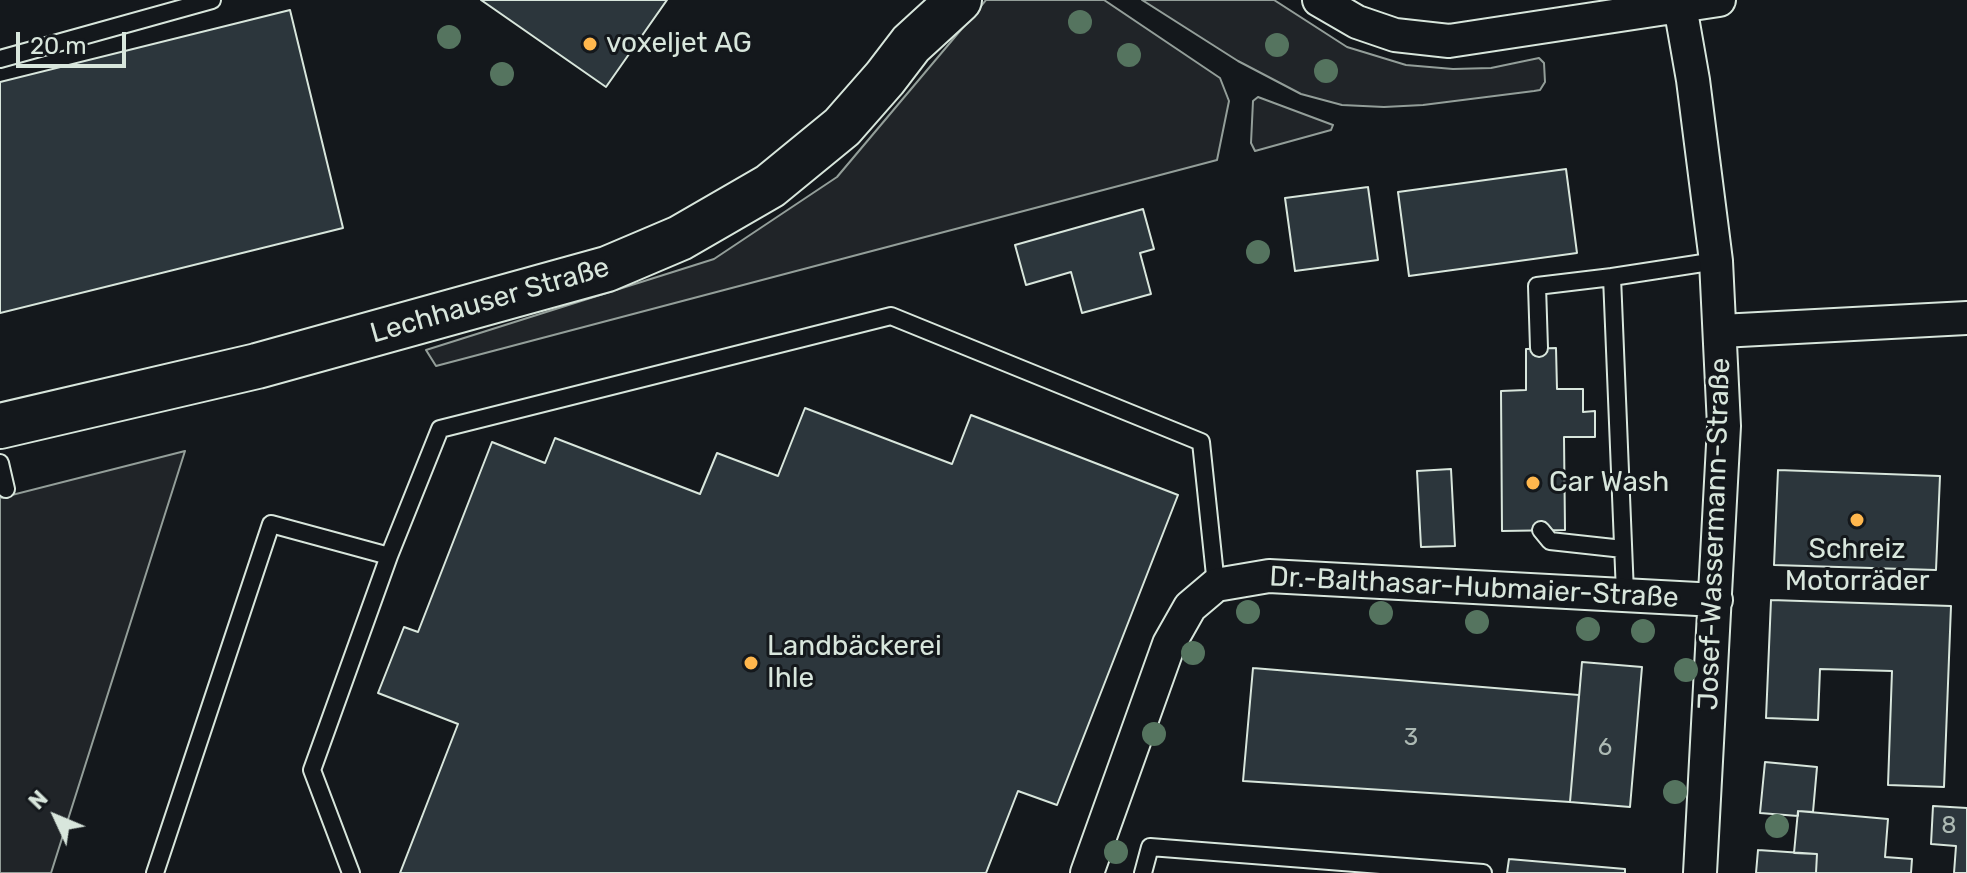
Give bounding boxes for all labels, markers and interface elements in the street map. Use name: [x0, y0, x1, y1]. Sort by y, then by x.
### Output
scale bar: [20, 16, 130, 66]
place label: voxeljet AG: [606, 27, 752, 61]
text: 20 m: [30, 32, 87, 60]
marker: voxeljet AG: [581, 35, 599, 53]
street label: Lechhauser Straße: [367, 251, 613, 351]
street label: Josef-Wassermann-Straße: [1692, 357, 1738, 711]
place label: Car Wash: [1549, 466, 1669, 500]
marker: Car Wash: [1524, 474, 1542, 492]
marker: Schreiz Motorräder: [1848, 511, 1866, 529]
place label: Schreiz Motorräder: [1785, 533, 1929, 599]
street label: Dr.-Balthasar-Hubmaier-Straße: [1269, 561, 1679, 615]
place label: Landbäckerei Ihle: [767, 630, 942, 696]
marker: Landbäckerei Ihle: [742, 654, 760, 672]
house number: 3: [1404, 724, 1418, 752]
house number: 6: [1598, 734, 1612, 762]
north arrow: [16, 777, 96, 857]
text: N: [23, 785, 54, 815]
house number: 8: [1941, 812, 1957, 840]

